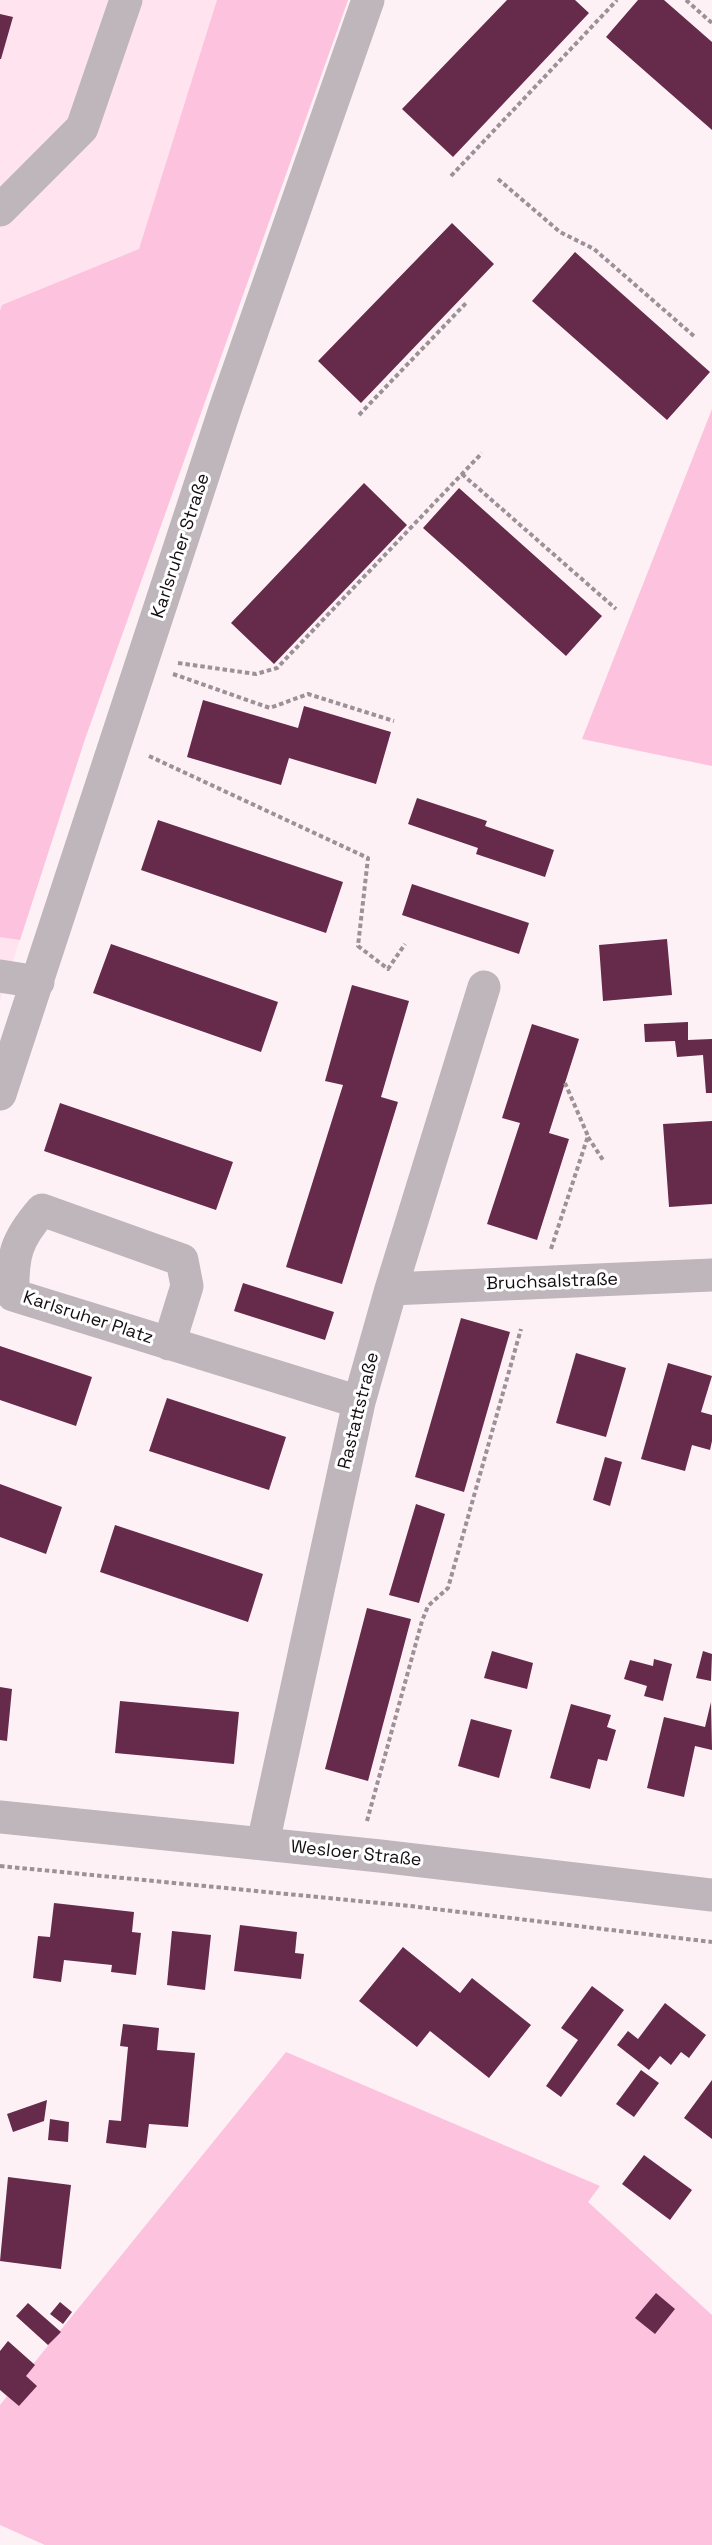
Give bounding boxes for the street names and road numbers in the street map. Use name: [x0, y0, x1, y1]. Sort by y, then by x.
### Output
street label: Karlsruher Straße: [147, 471, 215, 621]
street label: Bruchsalstraße: [486, 1269, 618, 1295]
street label: Karlsruher Platz: [20, 1287, 156, 1349]
street label: Rastattstraße: [334, 1350, 384, 1472]
street label: Wesloer Straße: [290, 1836, 422, 1872]

